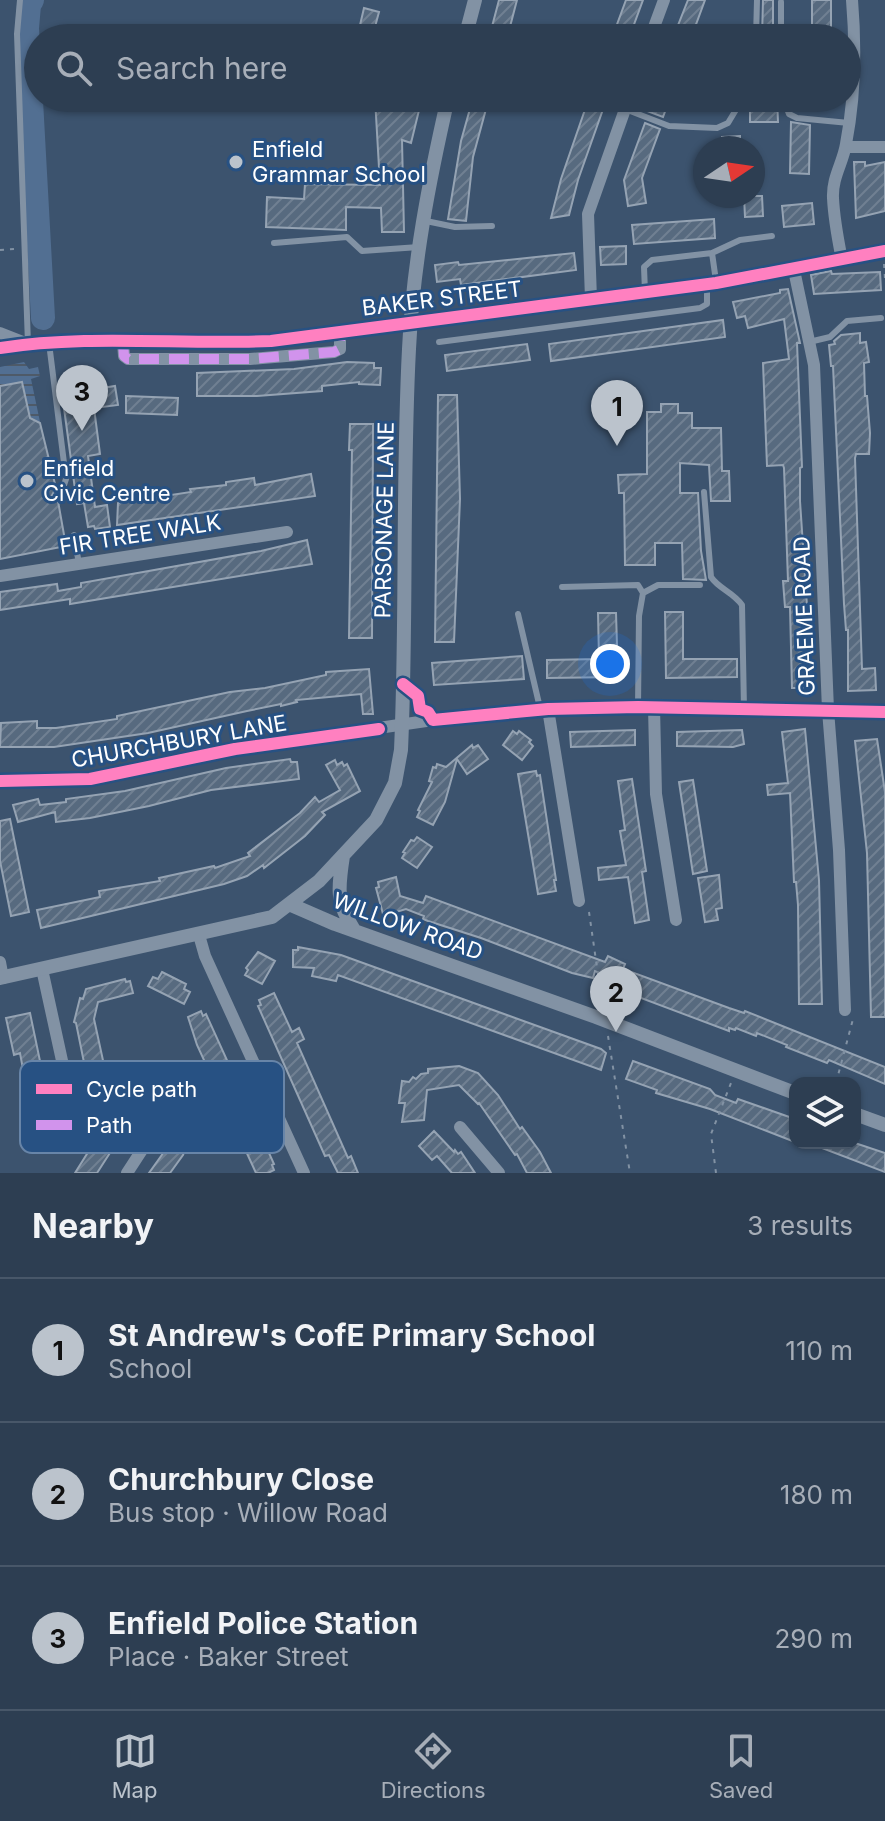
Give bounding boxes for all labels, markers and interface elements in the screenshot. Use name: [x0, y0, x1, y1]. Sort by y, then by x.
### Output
search box: [24, 24, 861, 112]
icon: search: [52, 46, 96, 90]
text: Search here: [116, 50, 288, 86]
place label: Enfield Grammar School: [252, 136, 426, 187]
north arrow: [693, 136, 765, 208]
marker: Enfield Grammar School: [227, 153, 245, 171]
street label: BAKER STREET: [360, 275, 524, 321]
pin: 3: [56, 365, 108, 431]
pin: 1: [591, 380, 643, 446]
street label: PARSONAGE LANE: [369, 421, 399, 619]
place label: Enfield Civic Centre: [43, 455, 171, 506]
marker: Enfield Civic Centre: [18, 472, 36, 490]
street label: FIR TREE WALK: [57, 508, 223, 560]
street label: GRAEME ROAD: [788, 536, 820, 696]
your location: [590, 644, 630, 684]
street label: CHURCHBURY LANE: [69, 709, 289, 773]
street label: WILLOW ROAD: [329, 887, 487, 965]
pin: 2: [590, 966, 642, 1032]
legend: [20, 1061, 284, 1153]
text: Cycle path: [86, 1076, 197, 1102]
map controls: [789, 1077, 861, 1149]
button: layers: [789, 1077, 861, 1149]
text: Path: [86, 1112, 133, 1138]
text: Nearby: [32, 1205, 154, 1246]
text: 3 results: [747, 1210, 853, 1241]
text: St Andrew's CofE Primary School: [108, 1317, 595, 1353]
text: 1: [52, 1335, 64, 1366]
text: 110 m: [785, 1335, 853, 1366]
text: School: [108, 1353, 192, 1384]
text: Churchbury Close: [108, 1461, 374, 1497]
text: 2: [50, 1479, 66, 1510]
text: 180 m: [780, 1479, 853, 1510]
text: Bus stop · Willow Road: [108, 1497, 388, 1528]
text: Enfield Police Station: [108, 1605, 418, 1641]
text: 3: [50, 1623, 66, 1654]
text: 290 m: [775, 1623, 853, 1654]
text: Place · Baker Street: [108, 1641, 349, 1672]
tab: Map: [112, 1729, 157, 1803]
tab: Directions: [381, 1729, 486, 1803]
tab: Saved: [709, 1729, 773, 1803]

